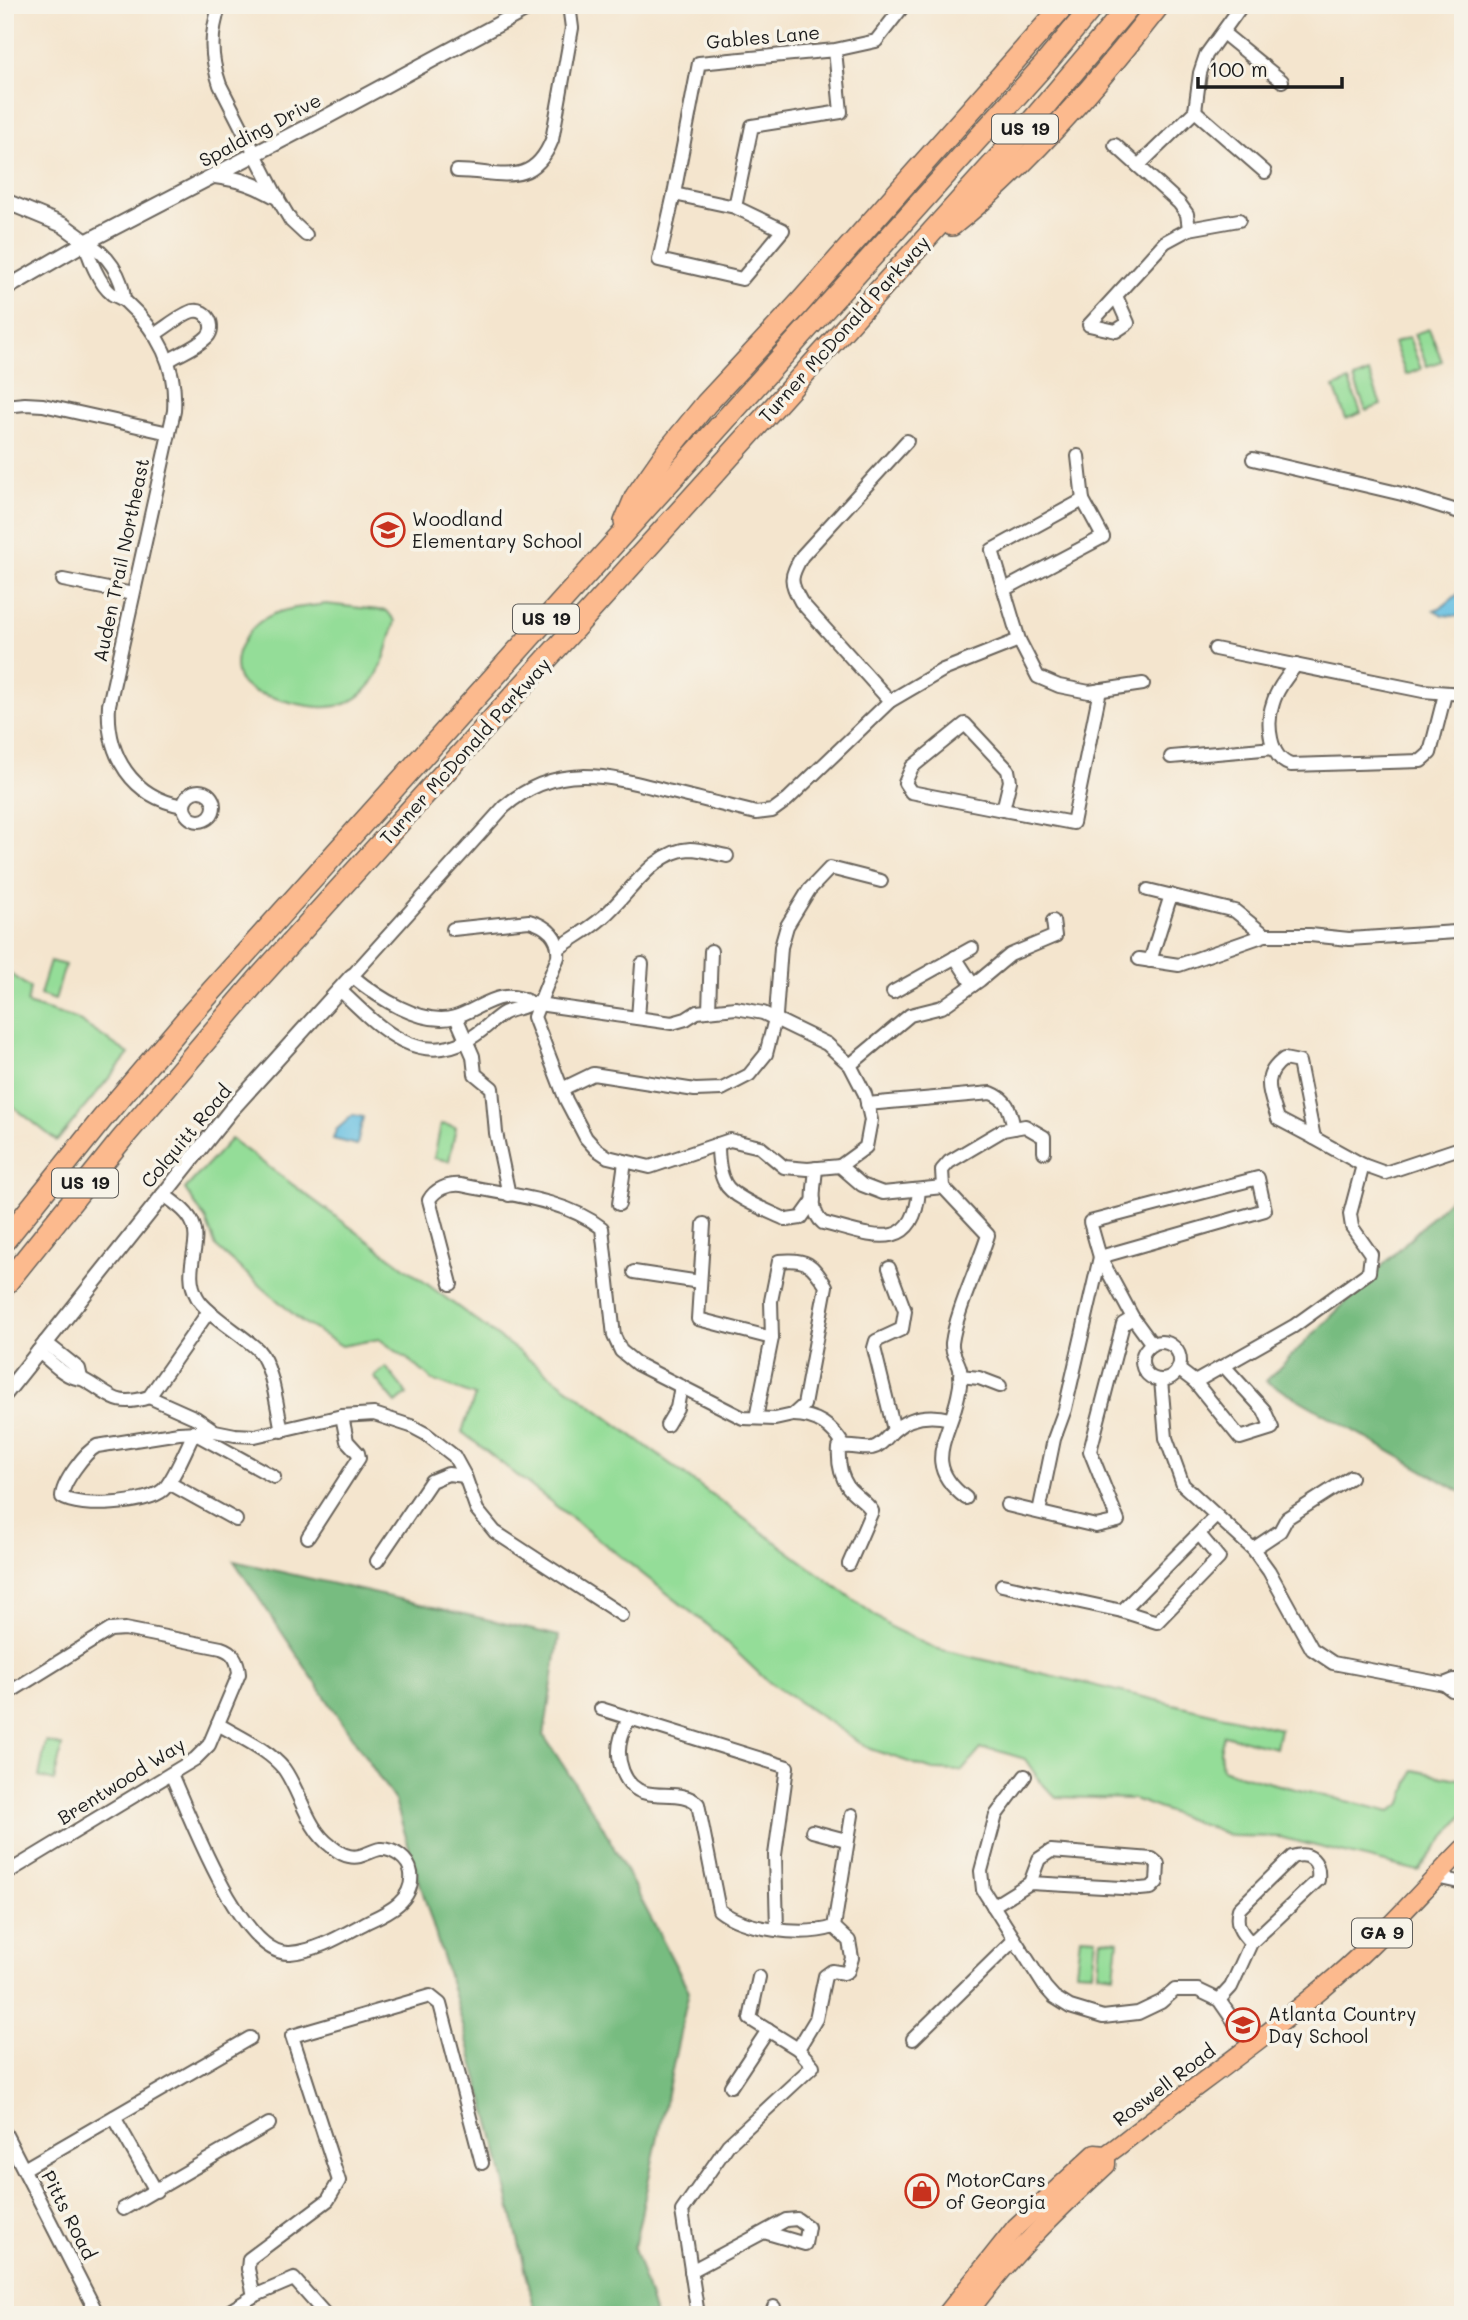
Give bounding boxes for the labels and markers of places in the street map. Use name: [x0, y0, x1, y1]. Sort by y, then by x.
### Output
place label: Woodland Elementary School: [412, 506, 582, 553]
school or university icon: Woodland Elementary School: [369, 511, 407, 549]
place label: Atlanta Country Day School: [1268, 2001, 1417, 2048]
school or university icon: Atlanta Country Day School: [1224, 2006, 1262, 2044]
place label: MotorCars of Georgia: [946, 2167, 1046, 2214]
shop icon: MotorCars of Georgia: [903, 2172, 941, 2210]

